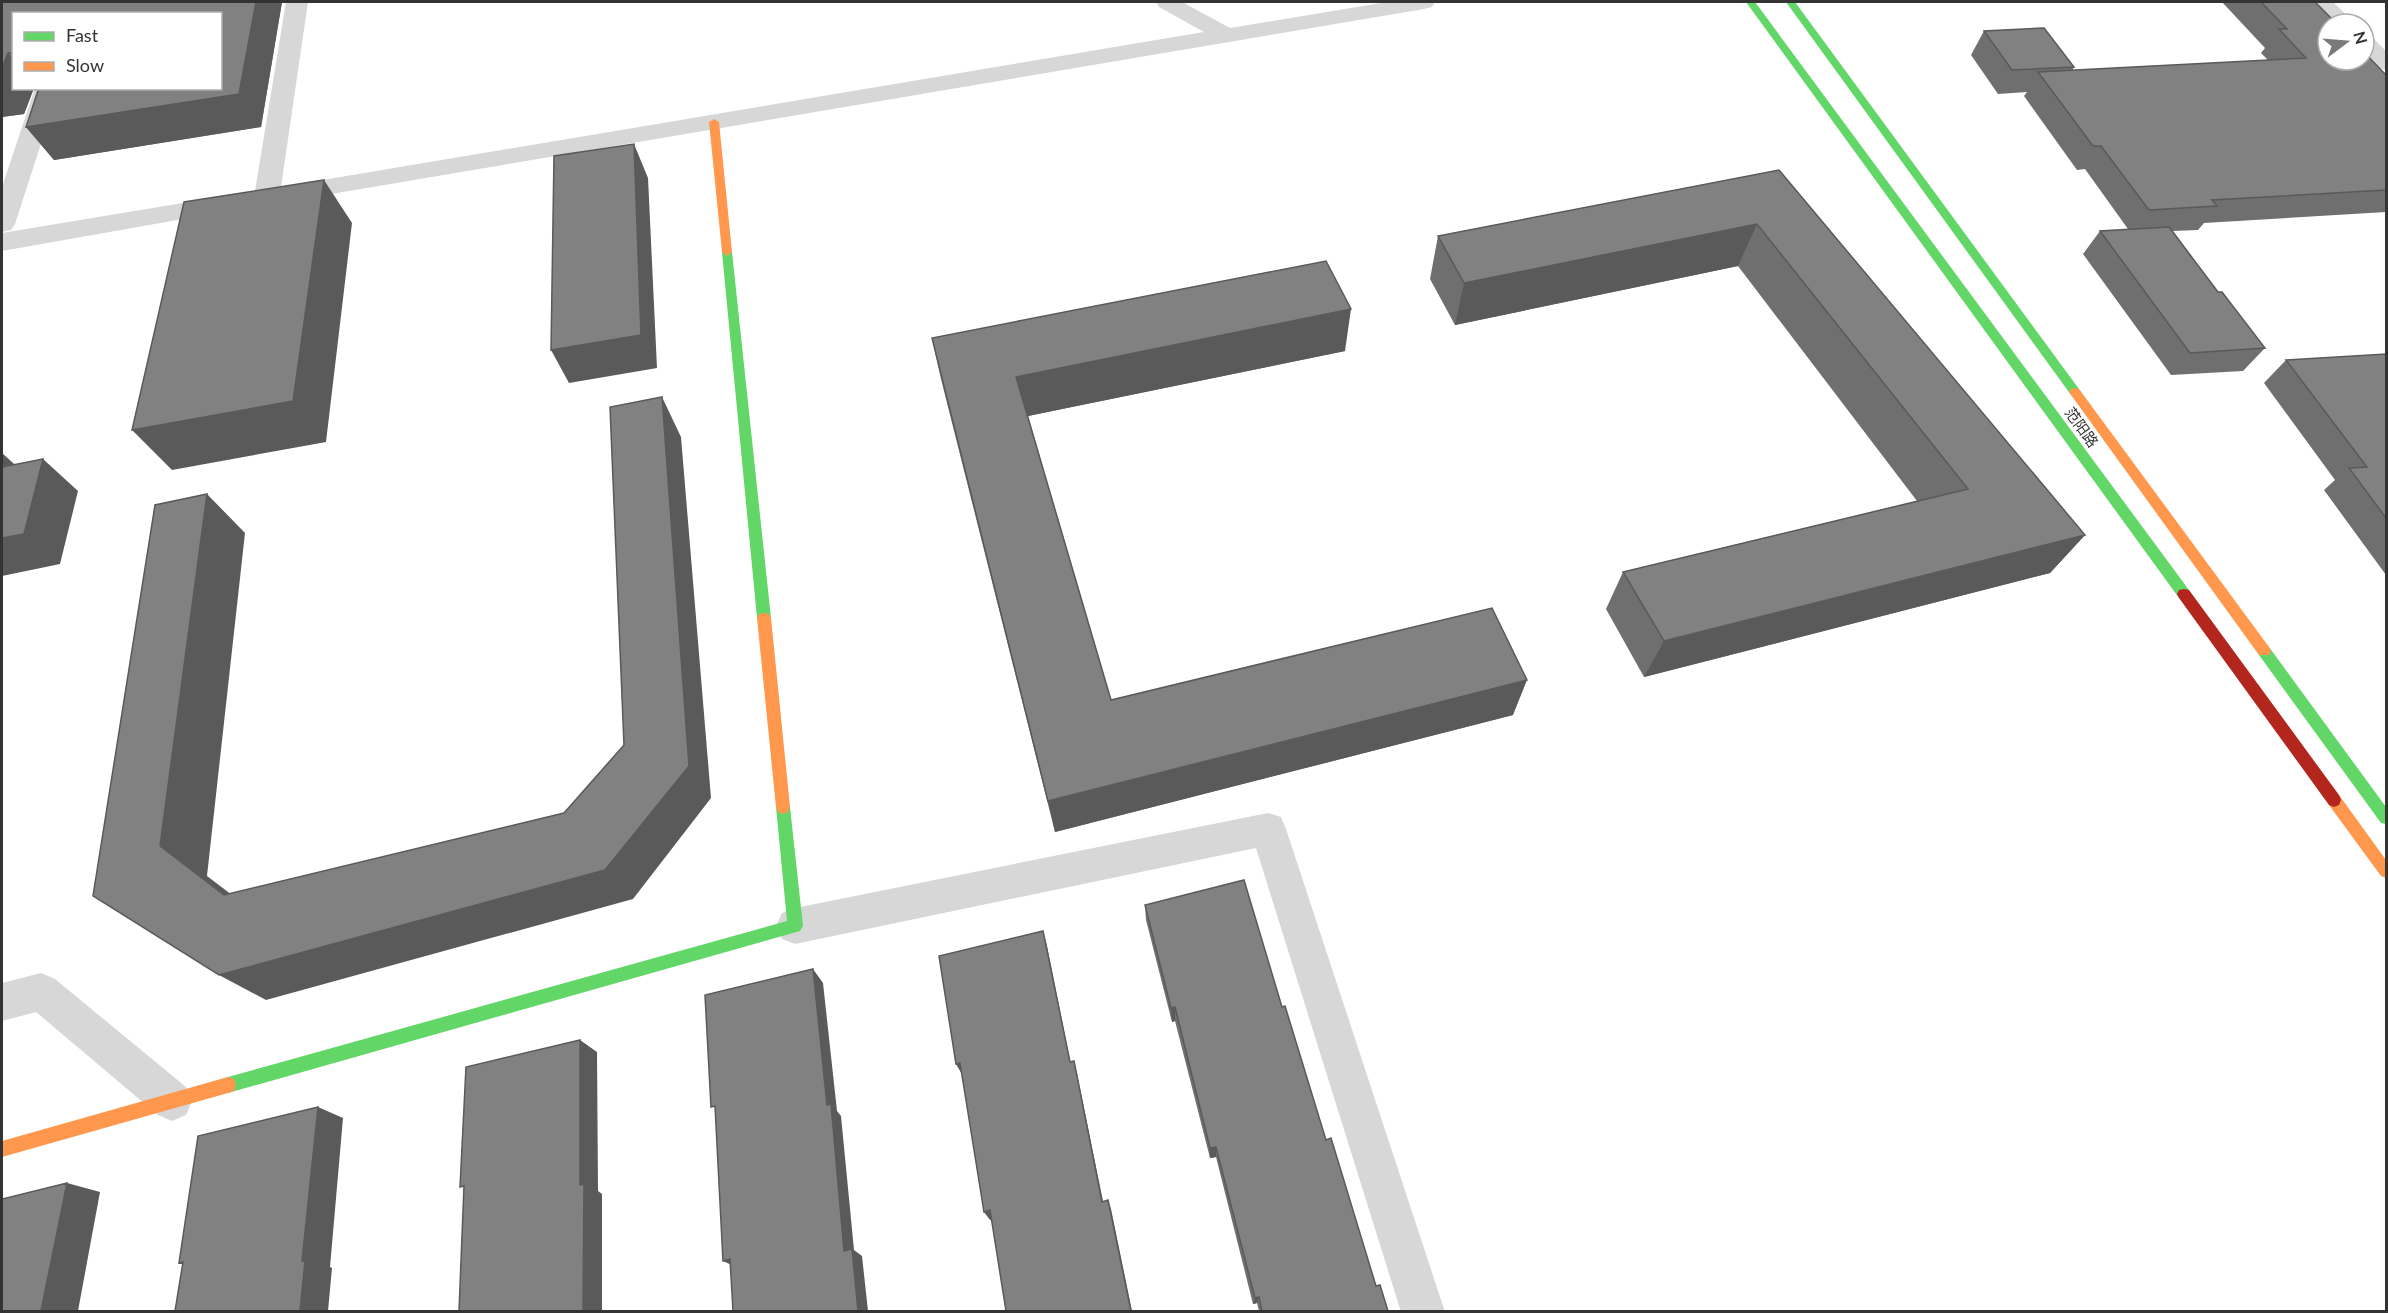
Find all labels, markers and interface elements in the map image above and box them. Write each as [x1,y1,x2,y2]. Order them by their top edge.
legend [12,12,222,90]
north arrow [2316,12,2376,72]
text: Fast [66,24,99,46]
text: N [2350,29,2372,46]
text: Slow [66,54,104,76]
street label: 范阳路 [2061,404,2103,450]

